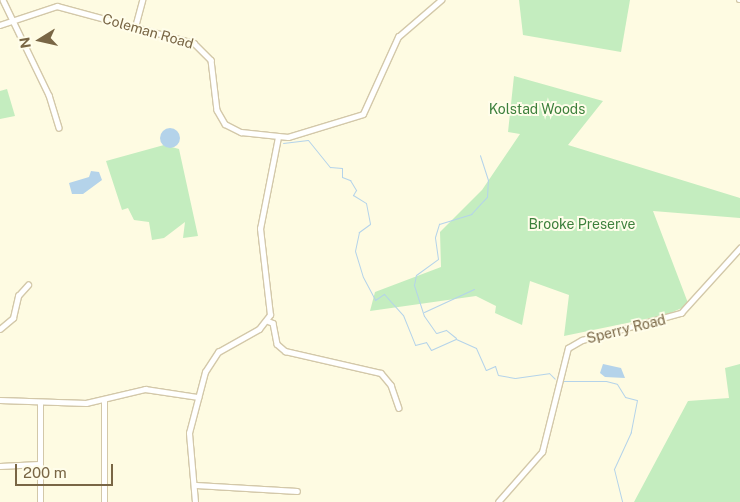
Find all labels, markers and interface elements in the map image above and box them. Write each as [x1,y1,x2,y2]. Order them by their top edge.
street label: Coleman Road [101,10,195,52]
north arrow [15,15,65,65]
text: N [16,36,34,49]
park label: Kolstad Woods [489,101,585,117]
park label: Brooke Preserve [528,216,636,232]
street label: Sperry Road [585,311,667,347]
scale bar [18,454,115,486]
text: 200 m [23,464,67,481]

